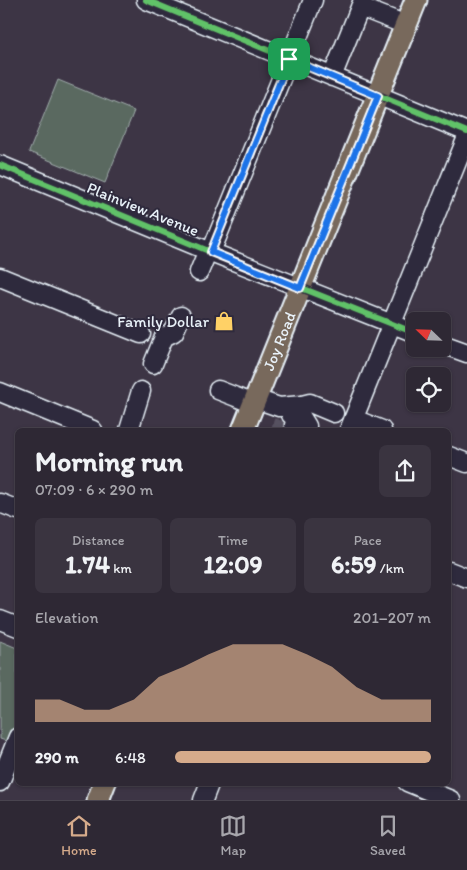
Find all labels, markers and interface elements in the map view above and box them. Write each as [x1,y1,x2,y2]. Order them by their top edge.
pin [268,38,310,80]
icon: arrive [275,45,303,73]
street label: Plainview Avenue [84,178,202,240]
street label: Joy Road [258,308,299,373]
shop icon: Family Dollar [213,310,235,332]
place label: Family Dollar [117,312,210,331]
north arrow [406,312,451,358]
map controls [406,312,451,412]
button: locate [406,367,451,412]
text: Morning run [35,444,183,478]
button: share [379,445,431,497]
text: 07:09 · 6 × 290 m [35,480,153,499]
text: Distance [72,532,125,549]
text: Time [218,532,248,549]
text: Pace [354,532,382,549]
text: 1.74 [65,549,110,579]
text: 12:09 [203,549,263,579]
text: 6:59 [331,549,377,579]
text: km [110,560,132,577]
text: /km [377,560,404,577]
text: Elevation [35,608,99,627]
text: 201–207 m [353,608,431,627]
text: 290 m [35,748,79,767]
text: 6:48 [115,748,146,767]
tab: Home [61,812,97,859]
tab: Map [219,812,247,859]
tab: Saved [370,812,406,859]

